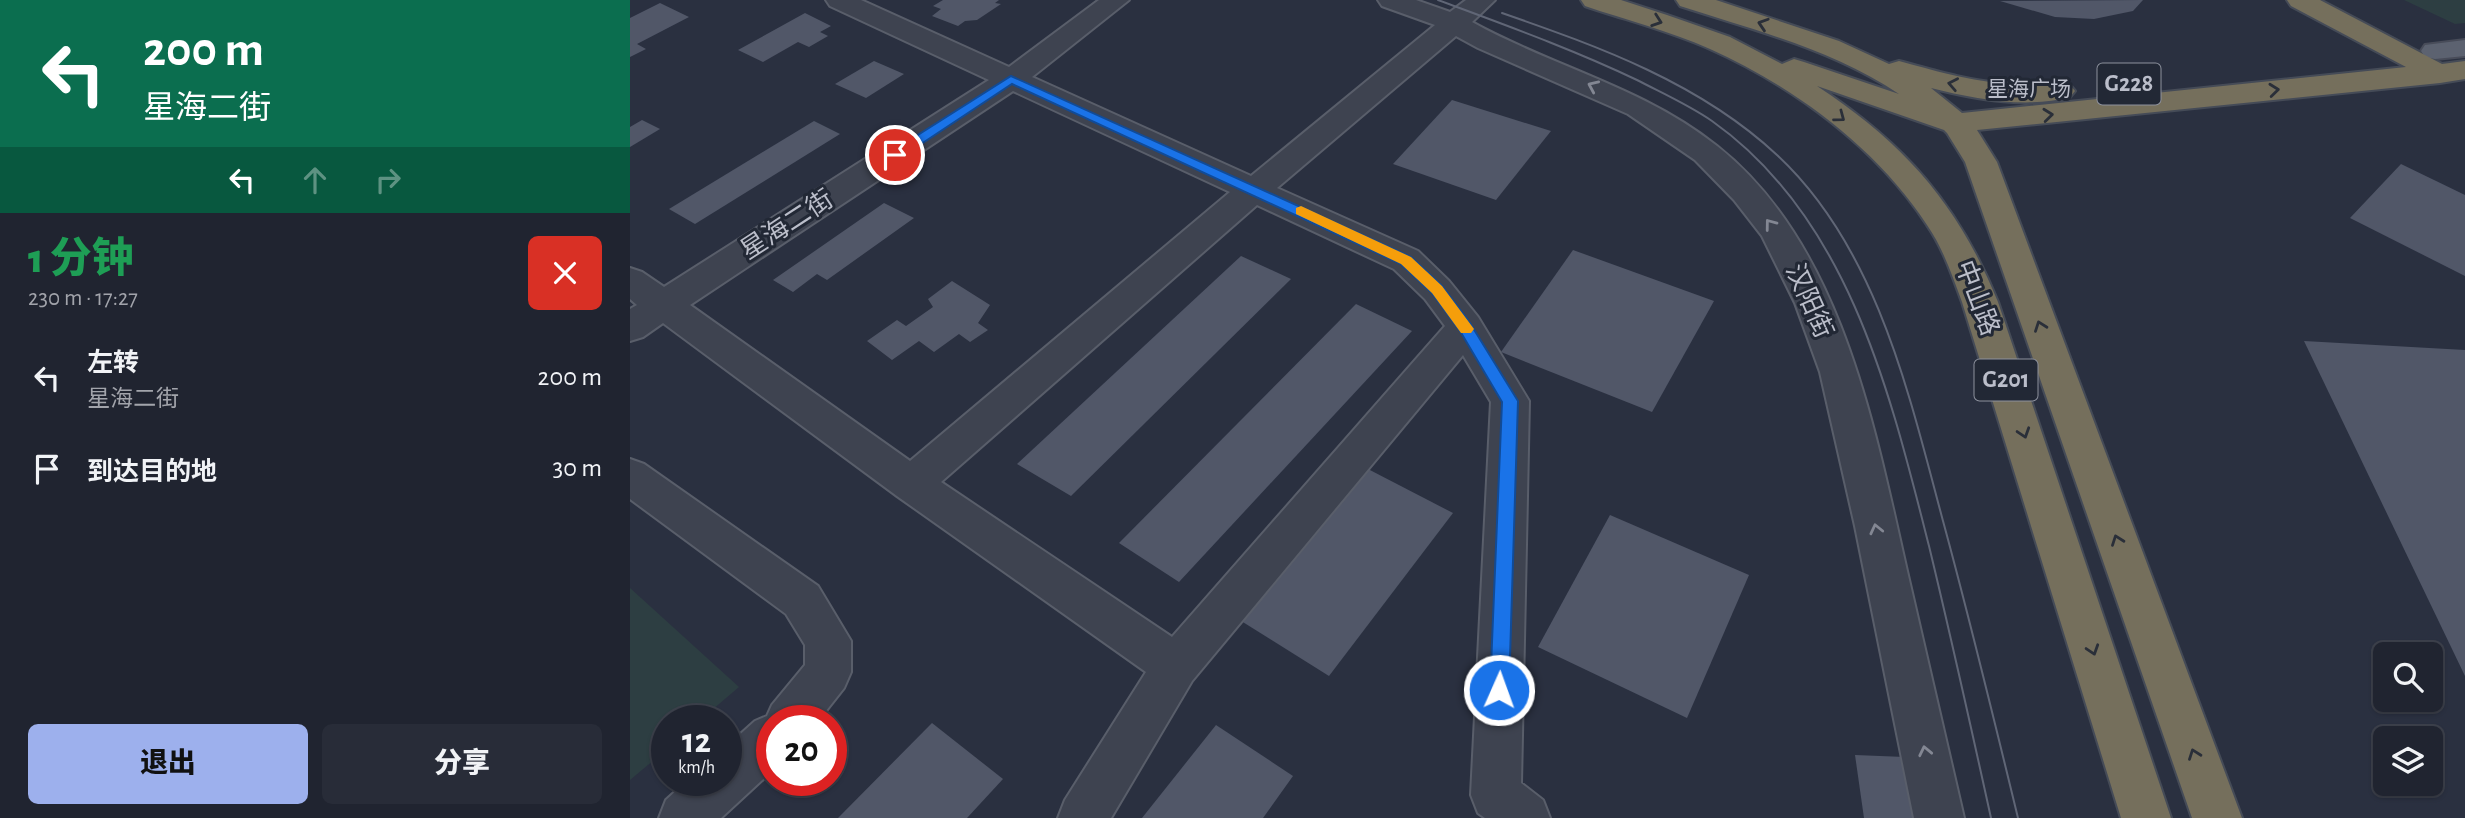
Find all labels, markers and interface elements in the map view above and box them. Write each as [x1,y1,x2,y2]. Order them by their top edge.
one-way arrow [1650,13,1662,27]
one-way arrow [1757,18,1769,33]
text: 200 m [143,26,264,75]
icon: left [28,28,119,119]
road number: G228 [2098,64,2160,104]
one-way arrow [1947,77,1959,92]
street label: 星海广场 [1987,78,2071,100]
one-way arrow [1588,80,1600,94]
one-way arrow [2268,83,2280,98]
text: 星海二街 [143,92,271,124]
one-way arrow [2042,107,2053,122]
one-way arrow [1832,108,1845,121]
pin [865,125,925,185]
icon: arrive [876,136,914,174]
icon: left [223,161,261,199]
icon: ahead [296,161,334,199]
icon: right [369,161,407,199]
street label: 星海二街 [736,185,838,264]
one-way arrow [1765,219,1778,231]
button: close [528,236,602,310]
text: 1 分钟 [28,238,134,280]
street label: 中山路 [1951,257,2004,339]
street label: 汉阳街 [1781,260,1838,342]
text: 230 m · 17:27 [28,287,138,310]
one-way arrow [2034,320,2048,332]
text: 左转 [87,350,139,376]
icon: left [28,359,66,397]
road number: G201 [1974,360,2038,400]
text: 200 m [538,364,602,390]
text: 星海二街 [87,388,179,411]
one-way arrow [2015,427,2030,439]
icon: arrive [28,450,66,488]
text: 30 m [552,455,602,481]
text: 到达目的地 [87,459,217,485]
one-way arrow [1870,523,1885,535]
one-way arrow [2111,534,2125,546]
map controls [2373,642,2443,796]
button: search [2373,642,2443,712]
one-way arrow [2084,644,2099,656]
position arrow [1462,653,1536,727]
speed limit sign: 20 [756,705,847,796]
button: 退出 [28,724,308,804]
button: 分享 [322,724,602,804]
text: 12 [682,724,711,759]
button: layers [2373,726,2443,796]
one-way arrow [1918,745,1933,757]
one-way arrow [2188,748,2202,760]
text: km/h [678,759,715,777]

